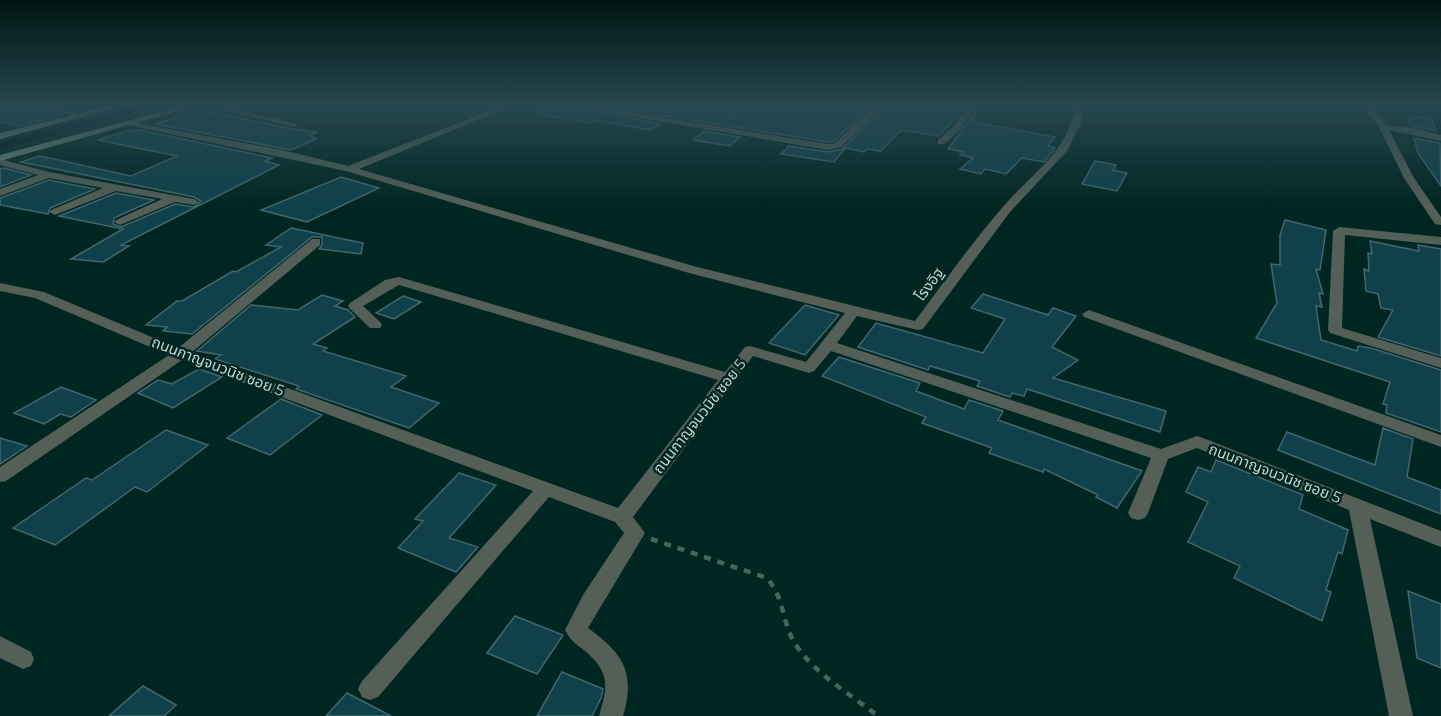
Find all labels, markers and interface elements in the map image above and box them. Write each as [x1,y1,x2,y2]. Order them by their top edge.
street label: โรงอิฐ [910,264,948,304]
street label: ถนนกาญจนวนิช ซอย 5 [149,332,287,400]
street label: ถนนกาญจนวนิช ซอย 5 [648,355,750,477]
street label: ถนนกาญจนวนิช ซอย 5 [1206,439,1344,507]

